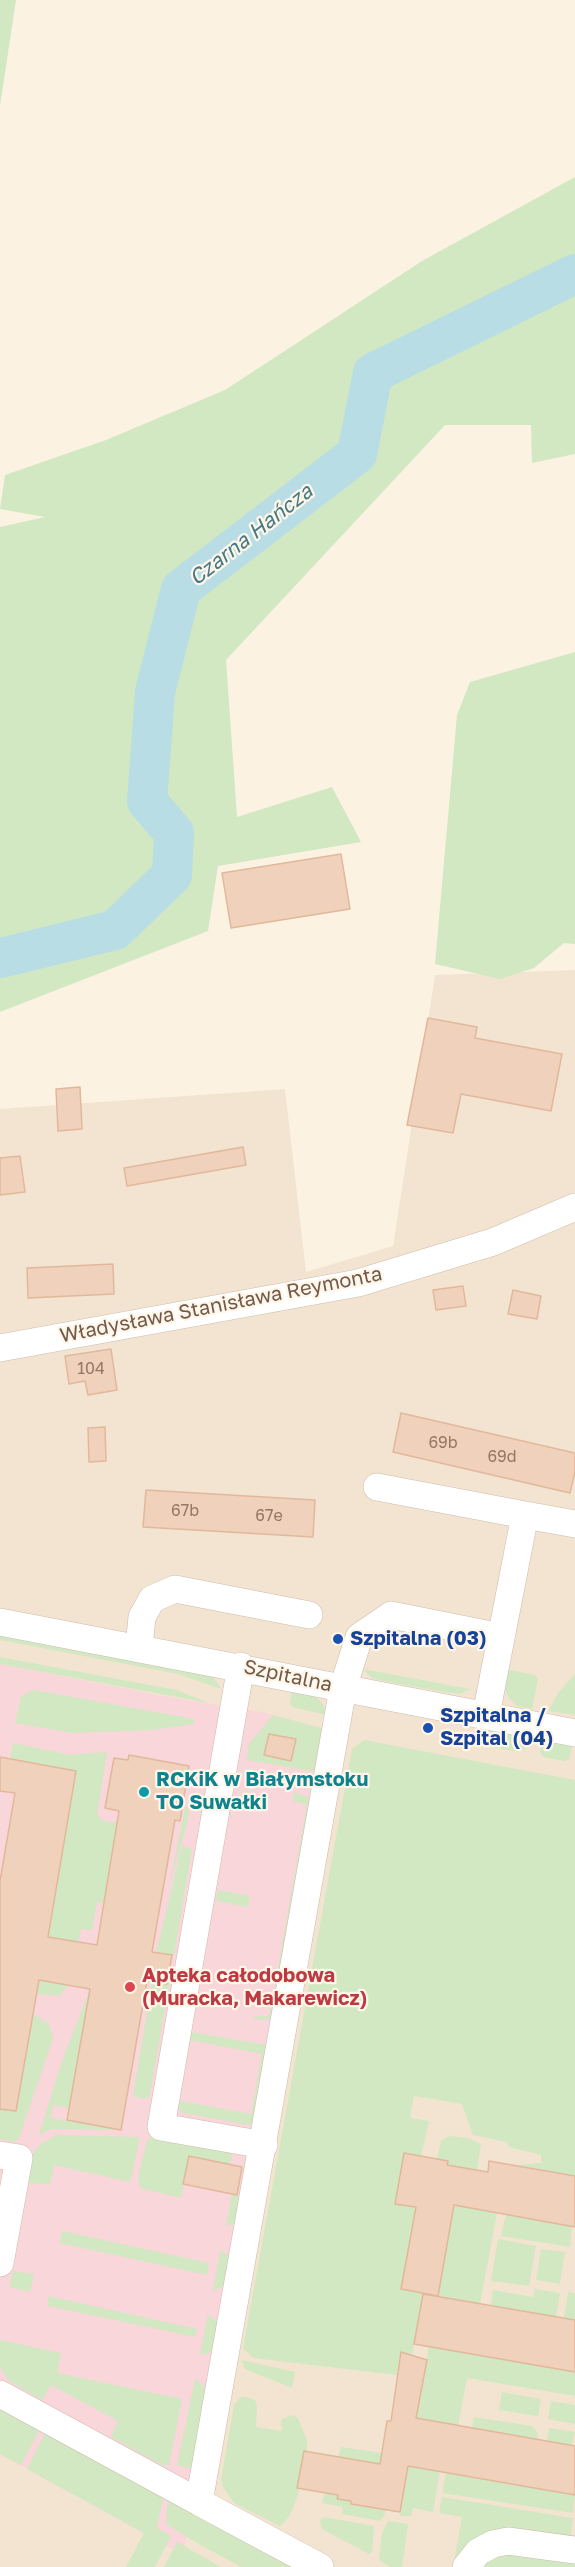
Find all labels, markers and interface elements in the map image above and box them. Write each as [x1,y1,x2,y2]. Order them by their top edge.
water label: Czarna Hańcza [184,479,318,591]
street label: Władysława Stanisława Reymonta [58,1262,384,1348]
house number: 104 [77,1359,105,1379]
house number: 69b [428,1433,458,1453]
house number: 69d [487,1447,517,1467]
house number: 67b [171,1501,199,1521]
house number: 67e [255,1506,283,1526]
place label: Szpitalna (03) [350,1627,487,1651]
marker: Szpitalna (03) [331,1632,345,1646]
street label: Szpitalna [242,1655,334,1697]
place label: Szpitalna / Szpital (04) [440,1704,553,1751]
marker: Szpitalna / Szpital (04) [421,1721,435,1735]
place label: RCKiK w Białymstoku TO Suwałki [156,1768,368,1815]
marker: RCKiK w Białymstoku TO Suwałki [137,1785,151,1799]
place label: Apteka całodobowa (Muracka, Makarewicz) [142,1964,367,2011]
marker: Apteka całodobowa (Muracka, Makarewicz) [123,1980,137,1994]

